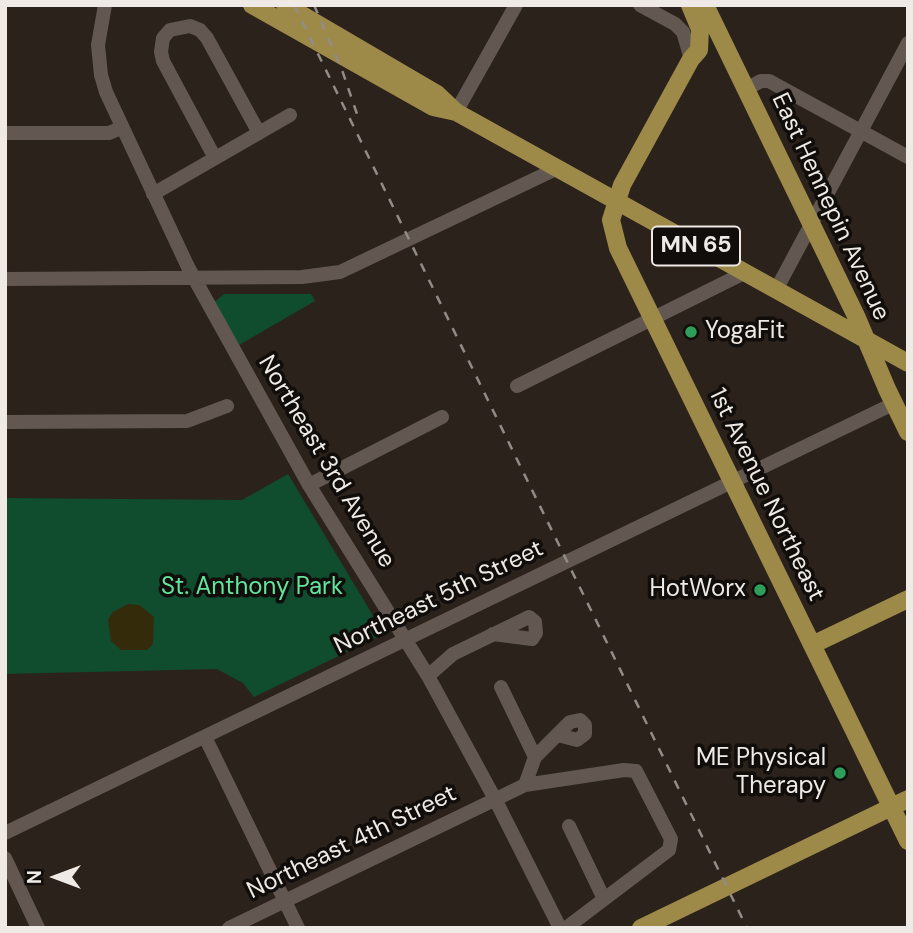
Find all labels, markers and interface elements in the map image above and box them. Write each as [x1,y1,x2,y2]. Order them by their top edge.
street label: East Hennepin Avenue [765,89,895,325]
road number: MN 65 [652,227,740,266]
place label: YogaFit [705,318,785,346]
marker: YogaFit [683,324,699,340]
street label: Northeast 3rd Avenue [251,351,401,573]
street label: 1st Avenue Northeast [702,384,830,606]
street label: Northeast 5th Street [330,535,548,661]
park label: St. Anthony Park [161,574,343,602]
place label: HotWorx [649,576,746,604]
marker: HotWorx [752,582,768,598]
place label: ME Physical Therapy [696,745,826,801]
marker: ME Physical Therapy [832,765,848,781]
street label: Northeast 4th Street [243,780,461,906]
north arrow [21,842,91,912]
text: N [22,870,47,884]

